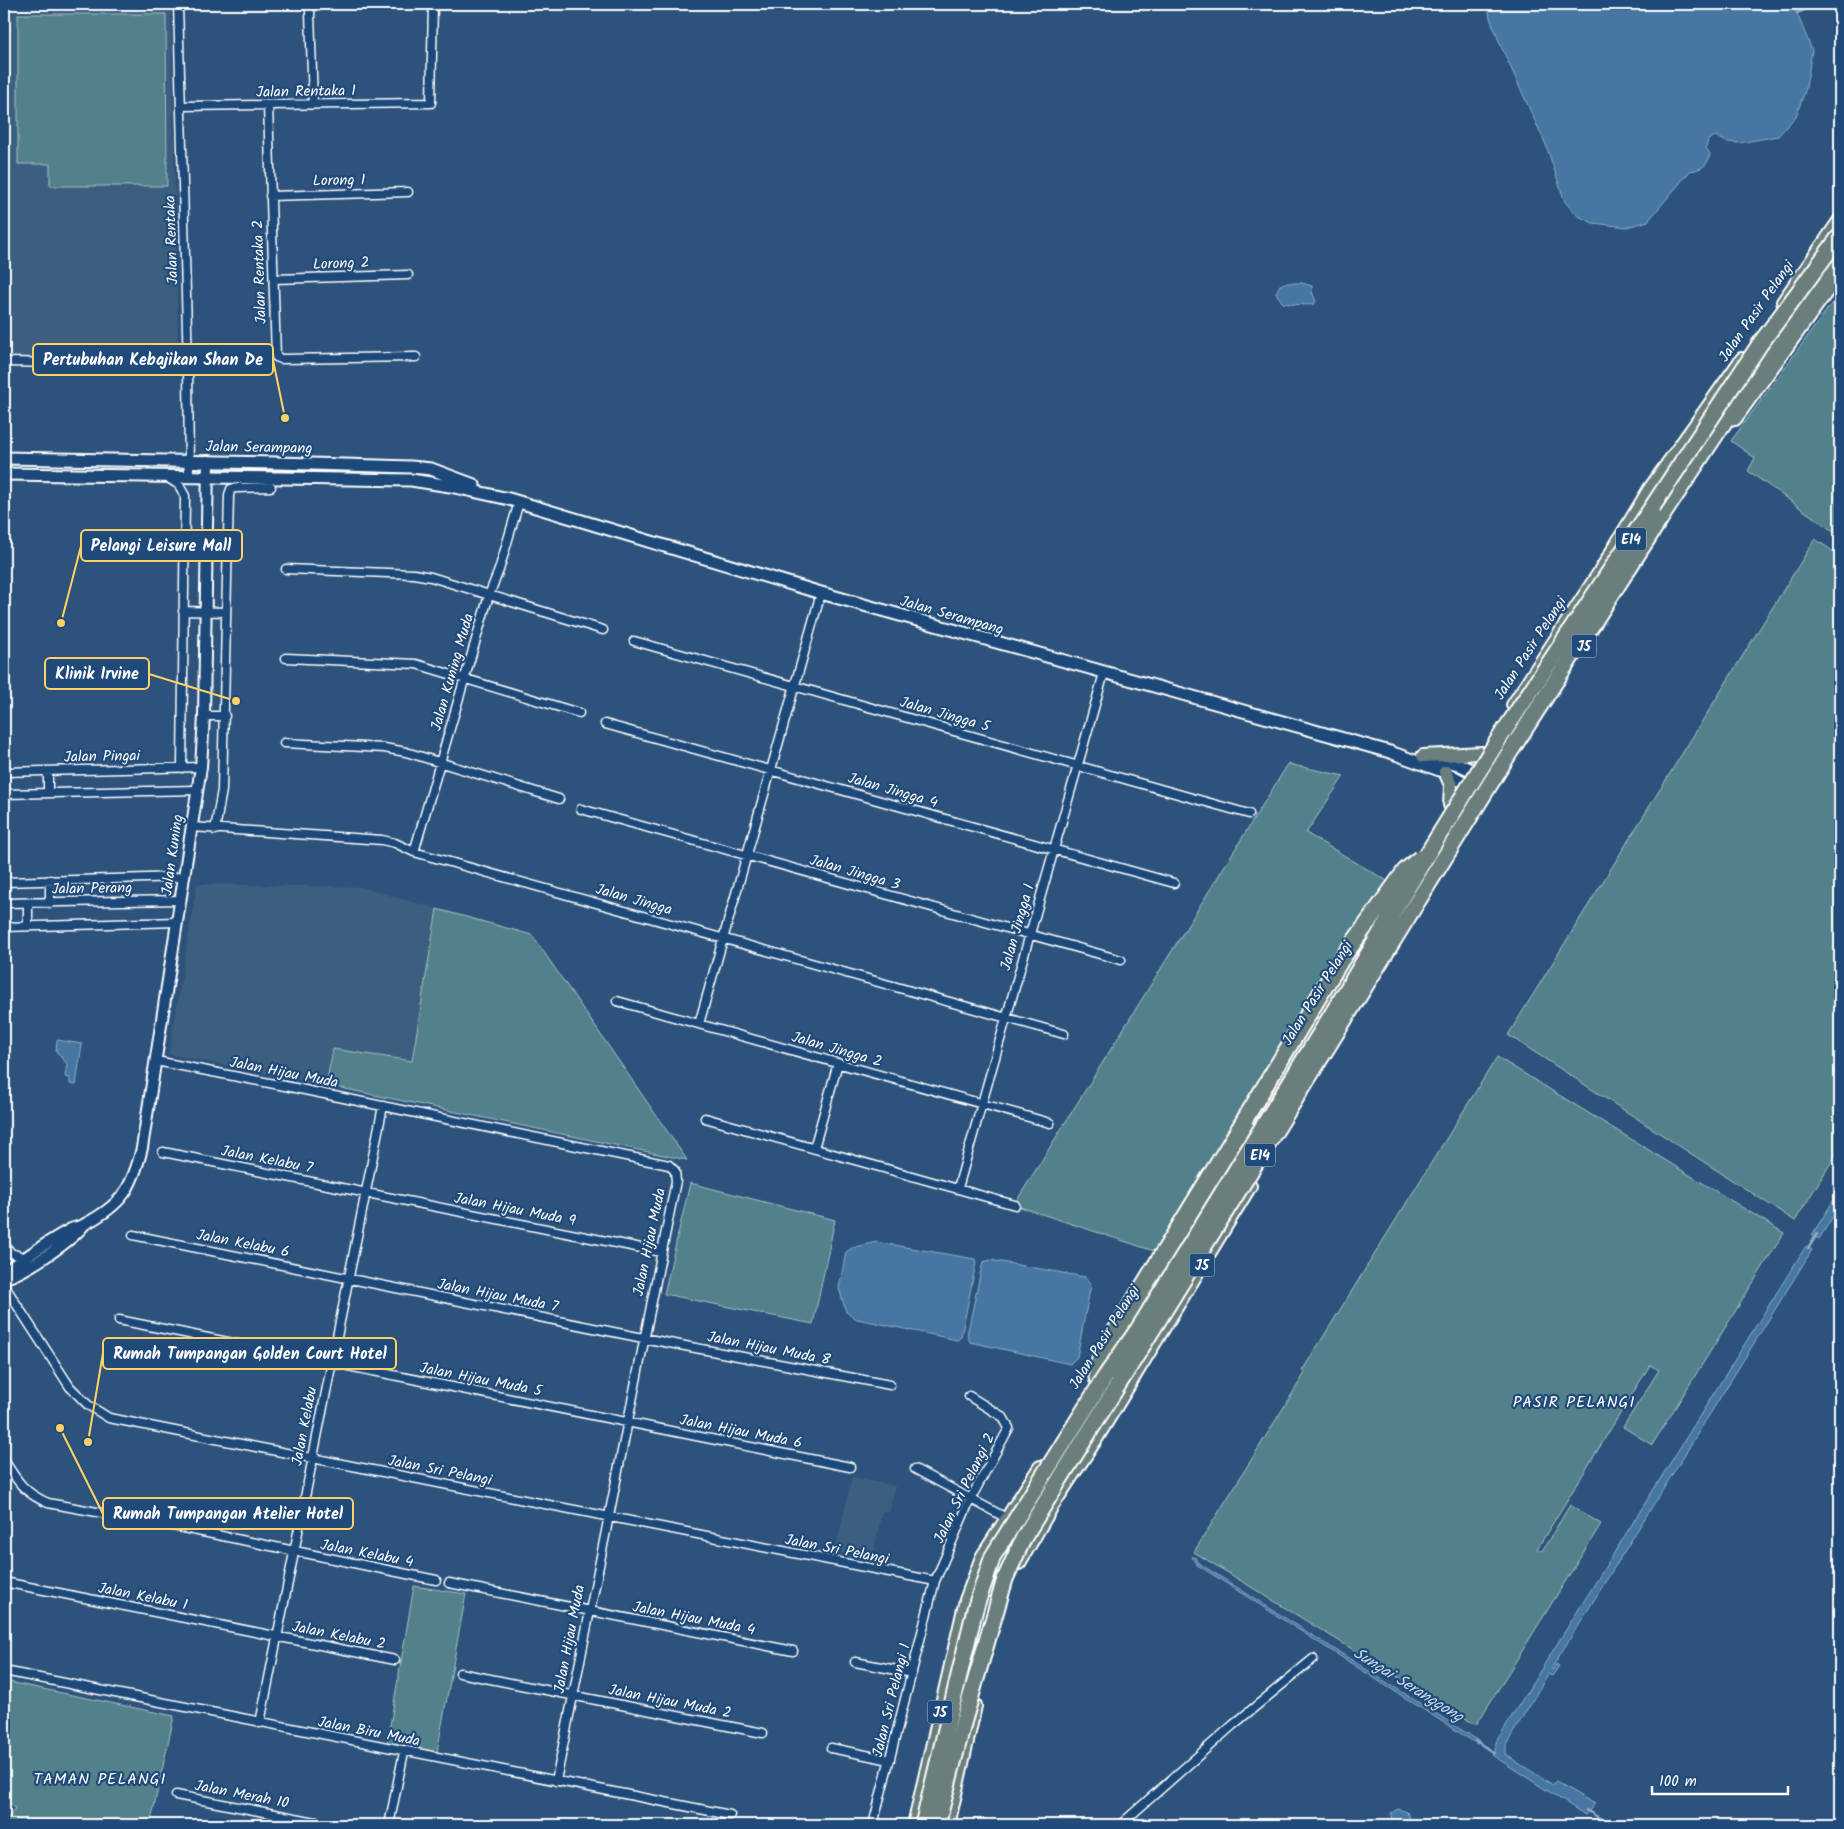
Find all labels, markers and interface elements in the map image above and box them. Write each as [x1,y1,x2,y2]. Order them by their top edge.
street label: Jalan Rentaka 1 [256,79,356,105]
street label: Lorong 1 [313,169,366,193]
street label: Jalan Rentaka [158,195,186,285]
street label: Jalan Rentaka 2 [246,220,274,324]
street label: Lorong 2 [312,251,370,277]
street label: Jalan Pasir Pelangi [1713,255,1802,367]
callout: Pertubuhan Kebajikan Shan De [33,344,273,375]
text: Pertubuhan Kebajikan Shan De [43,348,263,373]
street label: Jalan Serampang [205,435,313,461]
road number: E14 [1616,528,1646,550]
callout: Pelangi Leisure Mall [81,530,242,561]
text: Pelangi Leisure Mall [91,534,232,559]
street label: Jalan Serampang [897,590,1006,642]
street label: Jalan Pasir Pelangi [1488,591,1574,705]
street label: Jalan Kuning Muda [425,611,481,734]
road number: J5 [1572,634,1596,658]
callout: Klinik Irvine [45,658,149,689]
text: Klinik Irvine [55,662,139,687]
street label: Jalan Jingga 5 [897,691,994,740]
street label: Jalan Pingai [64,744,142,770]
street label: Jalan Jingga 4 [845,767,941,815]
street label: Jalan Kuning [155,813,191,897]
street label: Jalan Jingga 3 [807,849,903,897]
street label: Jalan Perang [51,876,133,902]
street label: Jalan Jingga [593,878,675,922]
street label: Jalan Jingga 1 [994,881,1042,974]
street label: Jalan Pasir Pelangi [1276,935,1360,1050]
street label: Jalan Jingga 2 [789,1026,885,1074]
street label: Jalan Hijau Muda [228,1051,340,1095]
street label: Jalan Kelabu 7 [219,1139,316,1181]
road number: E14 [1245,1144,1275,1166]
street label: Jalan Hijau Muda 9 [452,1186,578,1234]
street label: Jalan Hijau Muda [627,1186,673,1299]
street label: Jalan Kelabu 6 [194,1223,292,1265]
road number: J5 [1190,1254,1214,1276]
street label: Jalan Hijau Muda 7 [435,1272,562,1320]
street label: Jalan Pasir Pelangi [1063,1279,1147,1394]
street label: Jalan Hijau Muda 8 [705,1325,833,1373]
callout: Rumah Tumpangan Golden Court Hotel [103,1338,396,1369]
text: Rumah Tumpangan Golden Court Hotel [113,1342,388,1367]
street label: Jalan Hijau Muda 5 [418,1356,545,1404]
street label: Jalan Kelabu [286,1385,324,1468]
district label: PASIR PELANGI [1513,1390,1635,1415]
street label: Jalan Hijau Muda 6 [677,1408,804,1456]
street label: Jalan Sri Pelangi 2 [928,1429,1002,1548]
street label: Jalan Sri Pelangi [386,1449,495,1493]
callout: Rumah Tumpangan Atelier Hotel [103,1498,353,1529]
text: Rumah Tumpangan Atelier Hotel [113,1502,344,1527]
street label: Jalan Sri Pelangi [783,1528,892,1572]
street label: Jalan Kelabu 4 [318,1533,415,1575]
street label: Jalan Kelabu 1 [96,1577,190,1617]
street label: Jalan Hijau Muda [548,1583,592,1695]
street label: Jalan Hijau Muda 4 [630,1595,757,1643]
street label: Jalan Kelabu 2 [290,1615,388,1657]
street label: Jalan Sri Pelangi 1 [866,1641,918,1760]
water label: Sungai Seranggong [1348,1641,1469,1730]
street label: Jalan Hijau Muda 2 [606,1678,733,1726]
road number: J5 [928,1700,952,1724]
street label: Jalan Biru Muda [316,1710,422,1754]
scale bar [1652,1764,1788,1796]
district label: TAMAN PELANGI [34,1767,166,1792]
text: 100 m [1659,1770,1697,1794]
street label: Jalan Merah 10 [193,1774,292,1816]

